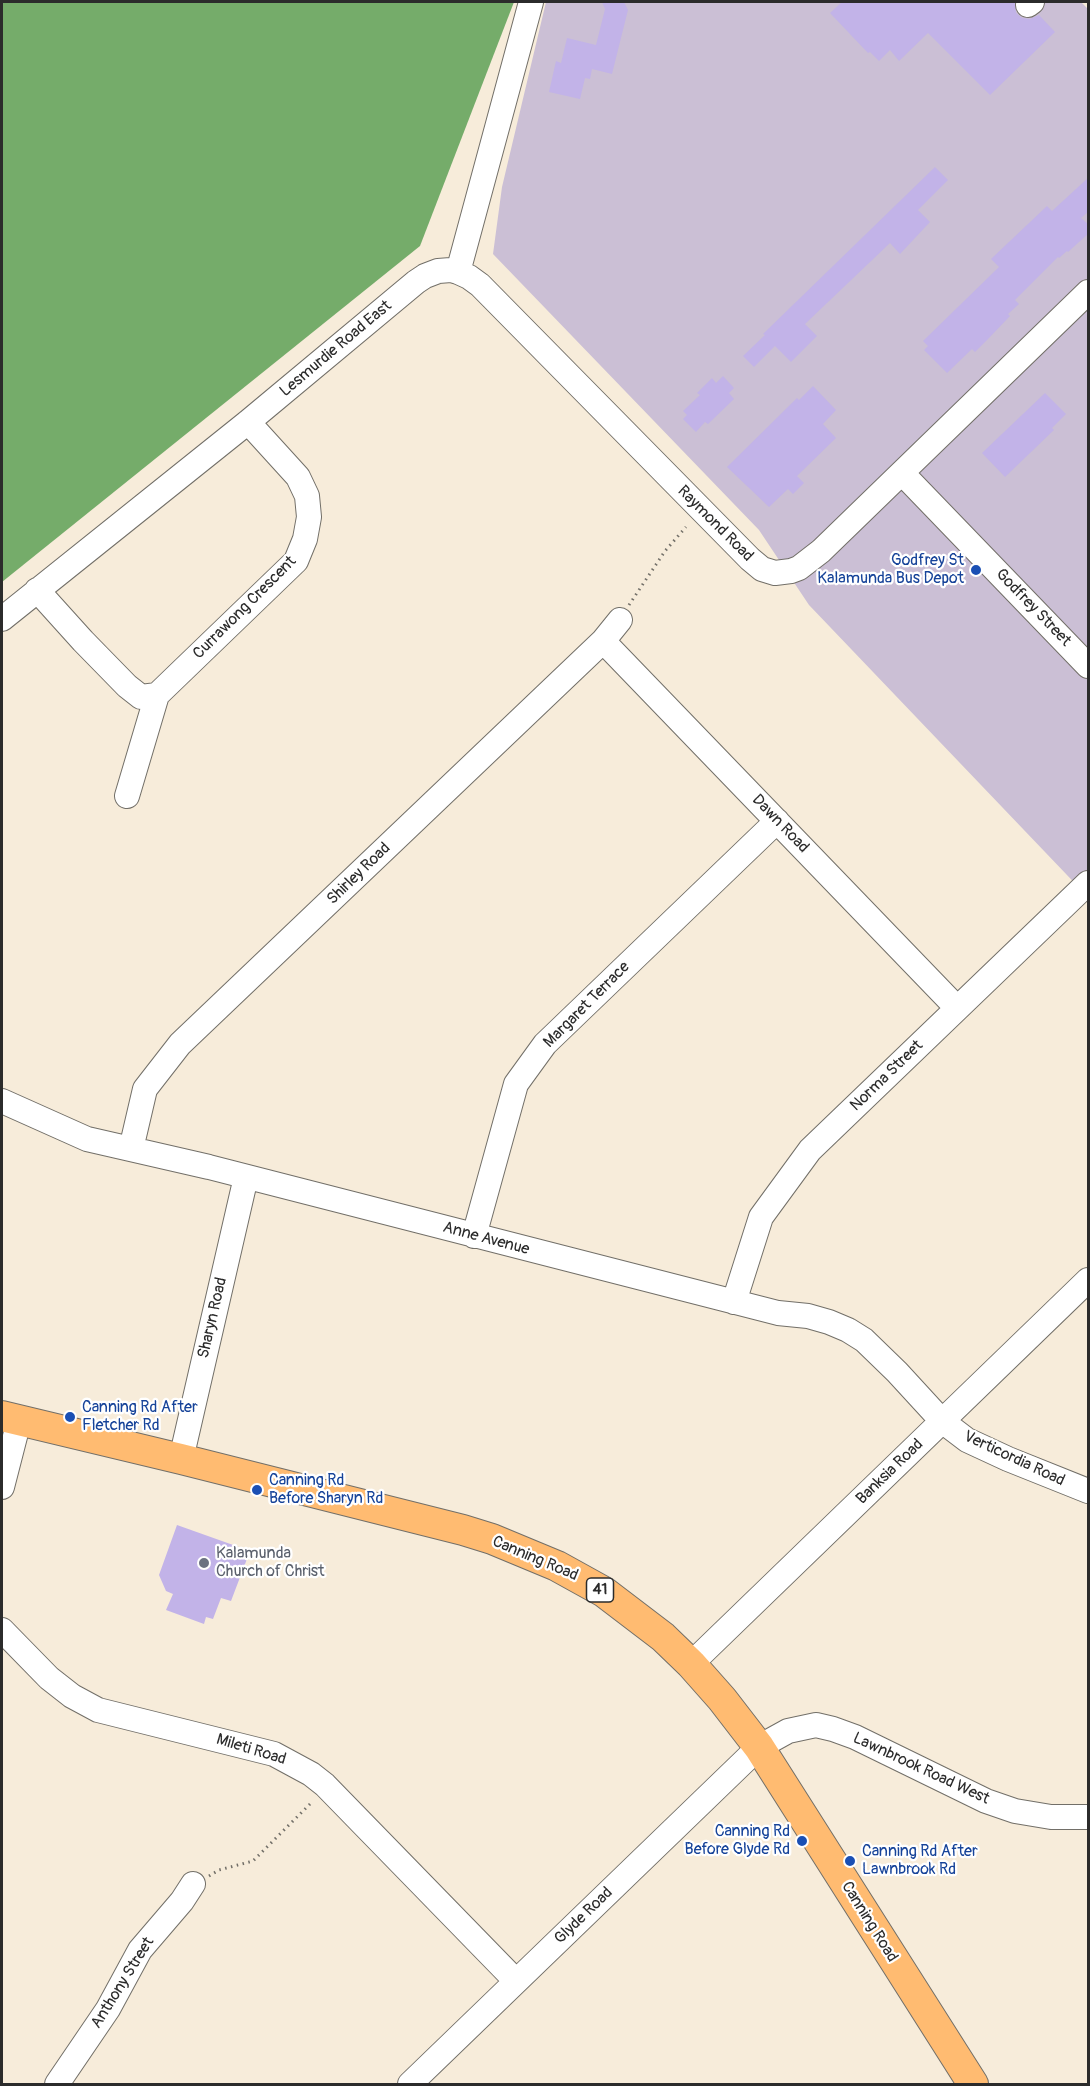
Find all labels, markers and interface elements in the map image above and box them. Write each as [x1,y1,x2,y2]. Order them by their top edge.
street label: Lesmurdie Road East [276,297,396,401]
street label: Raymond Road [673,482,757,566]
place label: Godfrey St Kalamunda Bus Depot [817,551,964,589]
street label: Currawong Crescent [189,552,301,664]
marker: Godfrey St Kalamunda Bus Depot [969,563,983,577]
street label: Godfrey Street [991,565,1075,651]
street label: Dawn Road [747,791,813,857]
street label: Shirley Road [323,839,395,909]
street label: Margaret Terrace [540,958,634,1052]
street label: Norma Street [847,1037,927,1115]
street label: Anne Avenue [441,1218,531,1260]
street label: Sharyn Road [194,1276,232,1360]
place label: Canning Rd After Fletcher Rd [82,1398,198,1436]
marker: Canning Rd After Fletcher Rd [63,1410,77,1424]
street label: Verticordia Road [960,1427,1068,1491]
street label: Banksia Road [852,1435,928,1509]
place label: Canning Rd Before Sharyn Rd [269,1471,383,1509]
marker: Canning Rd Before Sharyn Rd [250,1483,264,1497]
street label: Canning Road [489,1532,581,1586]
place label: Kalamunda Church of Christ [216,1544,324,1582]
marker: Kalamunda Church of Christ [197,1556,211,1570]
road number: 41 [586,1578,614,1602]
street label: Lawnbrook Road West [850,1729,992,1809]
street label: Mileti Road [214,1730,288,1770]
place label: Canning Rd Before Glyde Rd [685,1822,790,1860]
marker: Canning Rd Before Glyde Rd [795,1834,809,1848]
place label: Canning Rd After Lawnbrook Rd [862,1842,978,1880]
marker: Canning Rd After Lawnbrook Rd [843,1854,857,1868]
street label: Canning Road [837,1878,901,1966]
street label: Glyde Road [551,1884,617,1948]
street label: Anthony Street [87,1934,159,2032]

